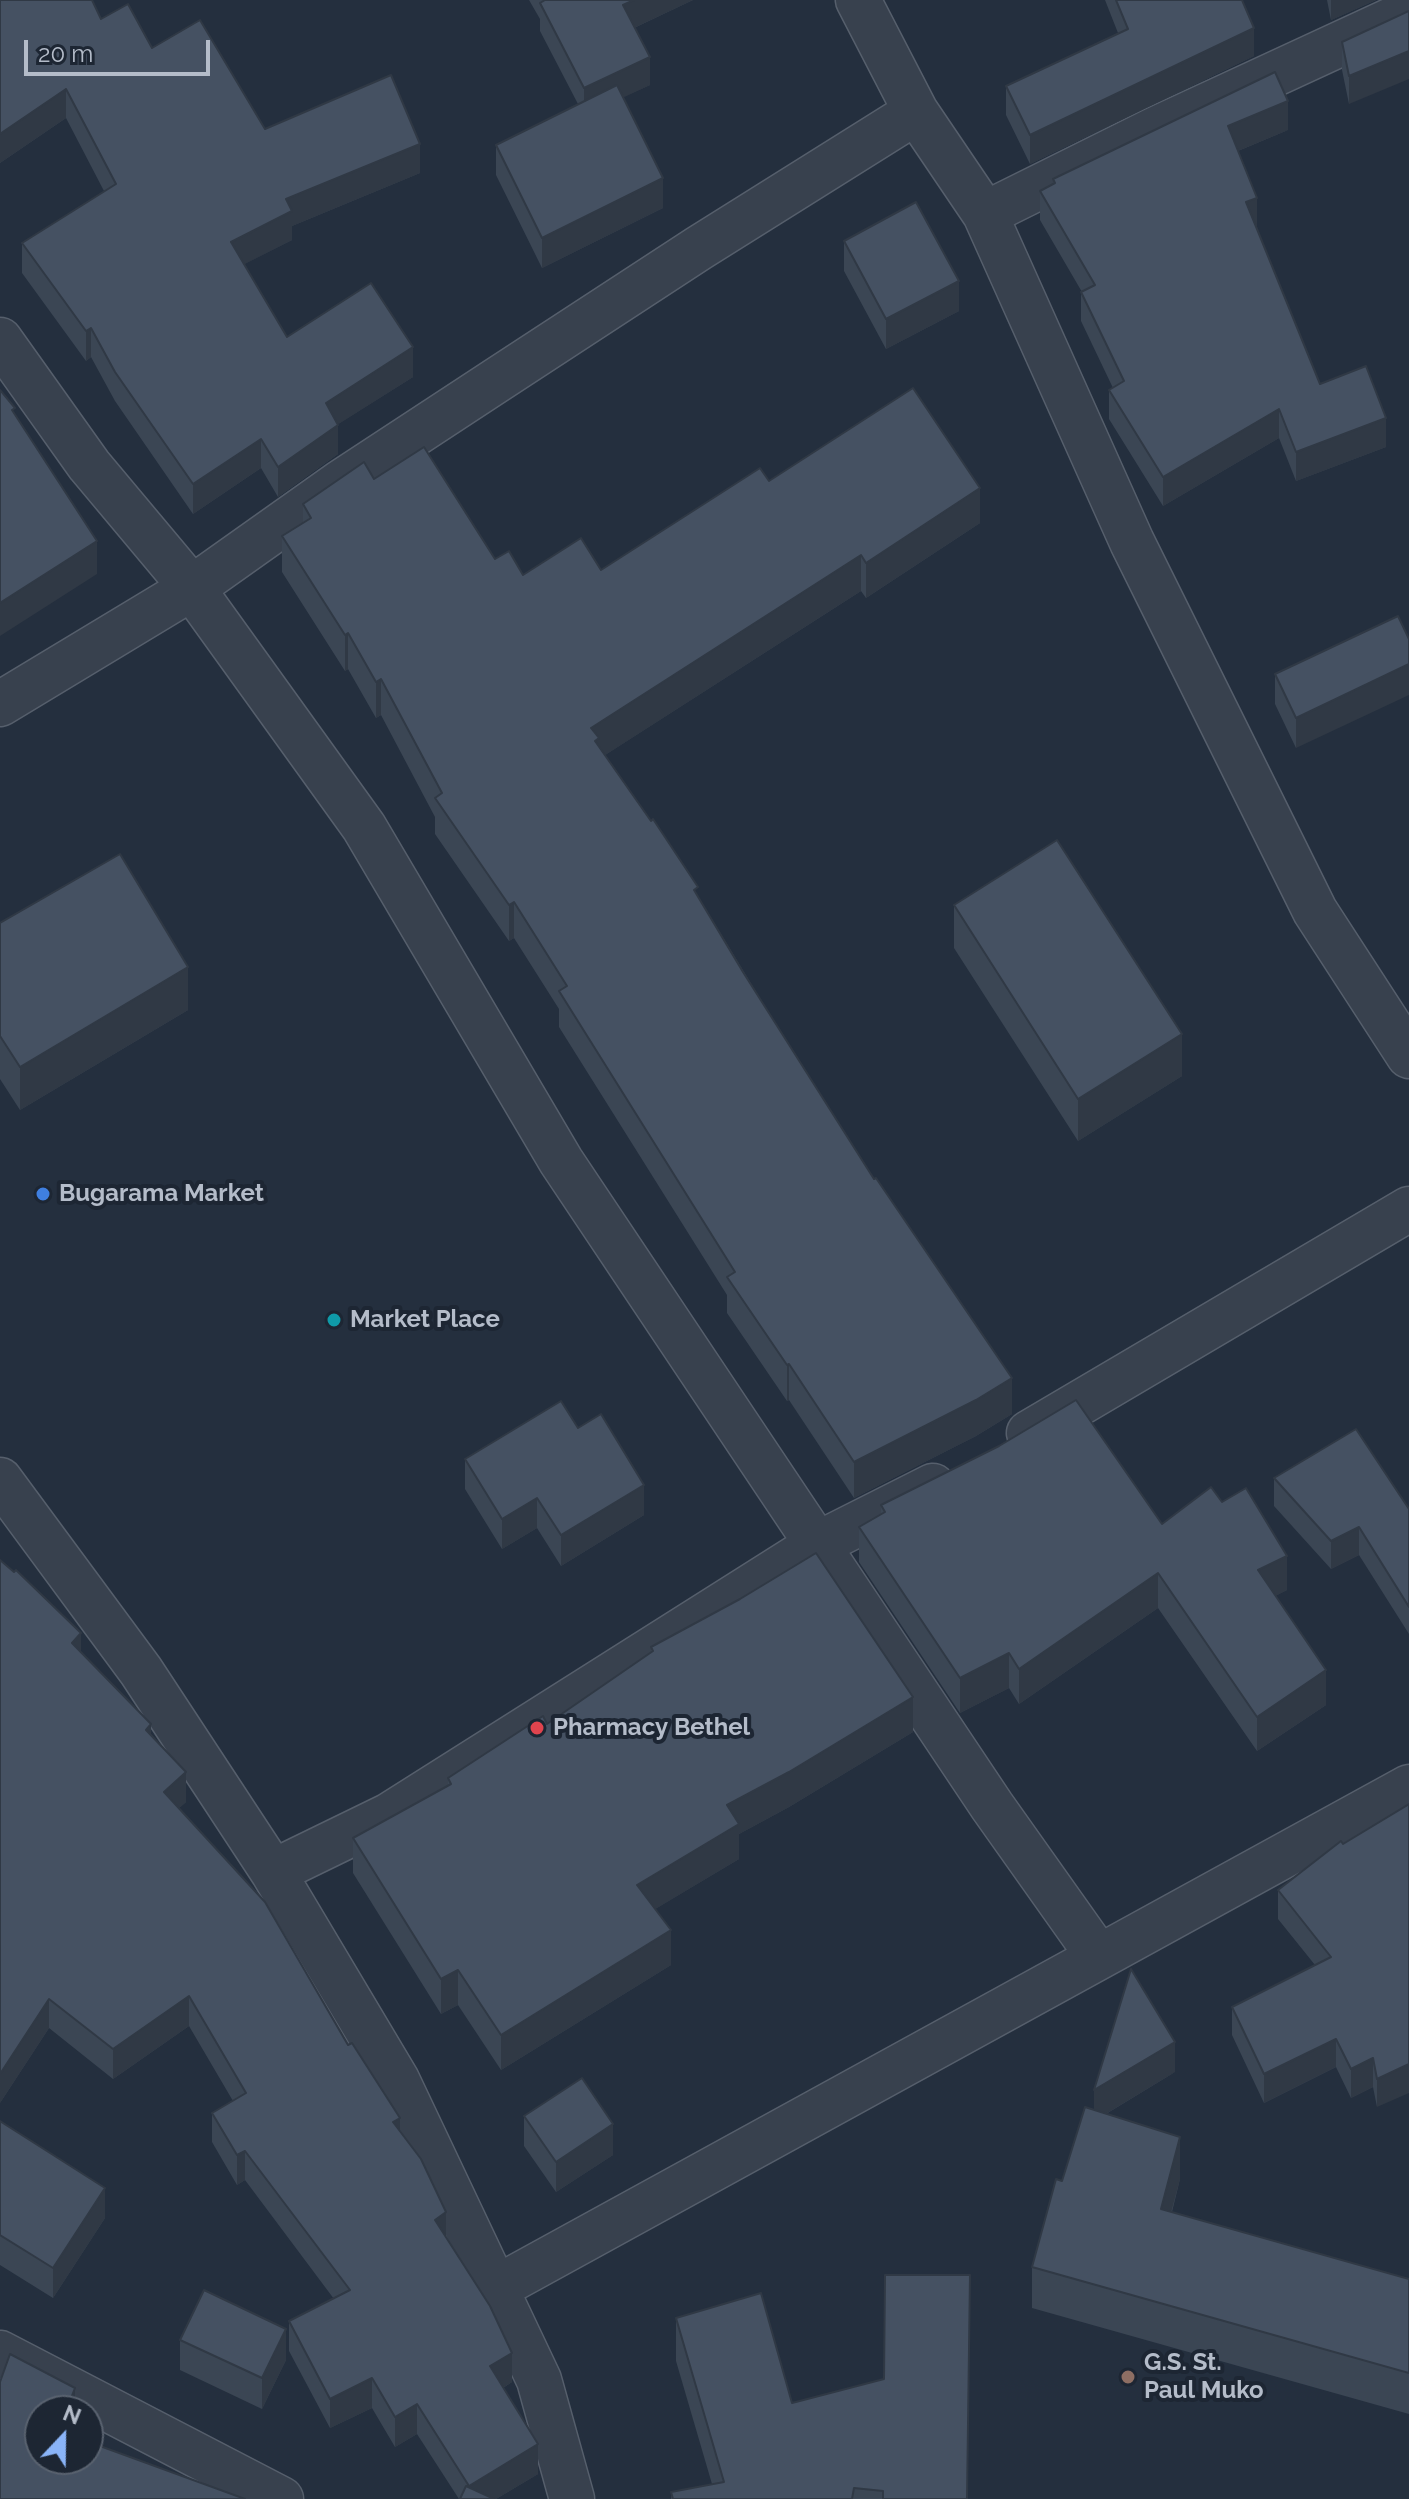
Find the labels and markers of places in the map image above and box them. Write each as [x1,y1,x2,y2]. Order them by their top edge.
place label: Bugarama Market [59,1180,264,1208]
marker: Bugarama Market [34,1185,52,1203]
place label: Market Place [350,1306,500,1334]
marker: Market Place [325,1311,343,1329]
place label: Pharmacy Bethel [553,1714,750,1742]
marker: Pharmacy Bethel [528,1719,546,1737]
place label: G.S. St. Paul Muko [1144,2349,1264,2405]
marker: G.S. St. Paul Muko [1119,2368,1137,2386]

